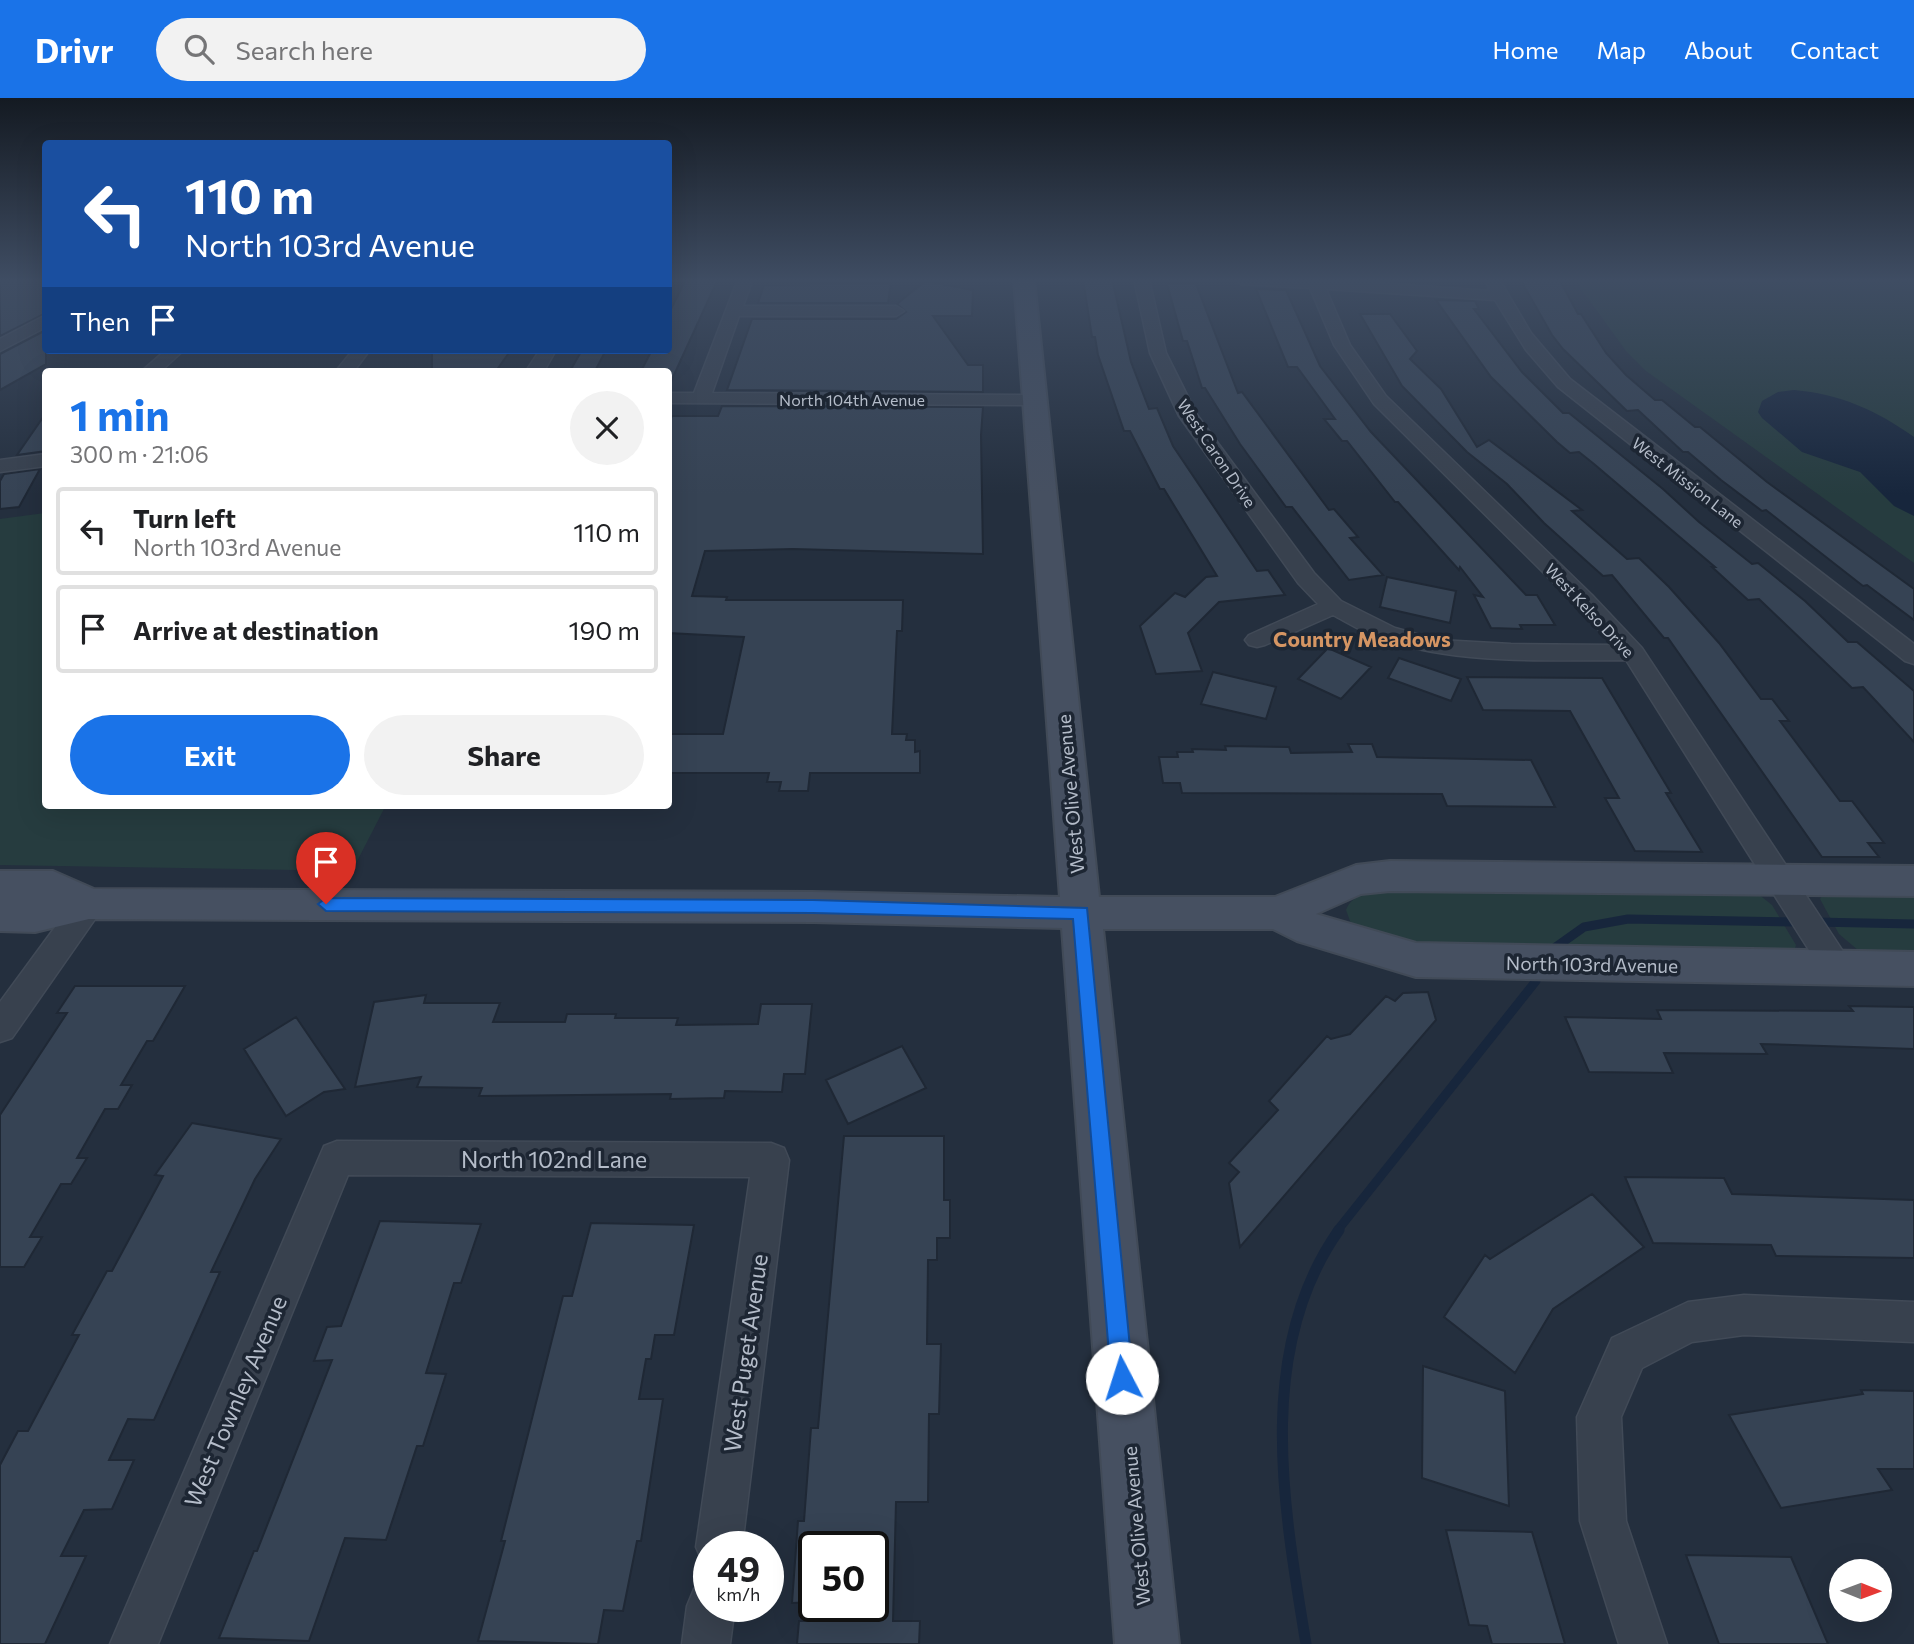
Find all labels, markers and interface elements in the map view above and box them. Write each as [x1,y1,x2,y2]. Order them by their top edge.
search box [156,18,646,81]
text: Drivr [35,29,114,70]
icon: search [180,30,218,68]
text: Search here [236,34,373,65]
text: Home [1493,35,1559,64]
text: Map [1597,35,1646,64]
text: About [1684,35,1752,64]
text: Contact [1790,35,1879,64]
text: 110 m [185,164,314,224]
icon: left [70,168,161,259]
text: North 103rd Avenue [185,224,475,264]
icon: arrive [144,301,182,339]
text: Then [70,305,130,336]
text: 1 min [70,388,170,440]
street label: North 104th Avenue [779,390,925,409]
button: close [570,391,644,465]
street label: West Caron Drive [1174,395,1260,511]
street label: West Mission Lane [1629,433,1747,531]
text: 300 m · 21:06 [70,440,209,468]
text: Turn left [133,502,236,533]
icon: left [74,512,112,550]
text: 110 m [573,516,640,547]
text: North 103rd Avenue [133,533,341,561]
street label: West Kelso Drive [1542,559,1638,661]
icon: arrive [74,610,112,648]
text: Arrive at destination [133,614,379,645]
text: 190 m [568,614,640,645]
district label: Country Meadows [1273,626,1451,651]
street label: West Olive Avenue [1052,713,1088,875]
button: Exit [70,715,350,795]
button: Share [364,715,644,795]
pin [296,832,356,904]
icon: arrive [307,843,345,881]
street label: North 103rd Avenue [1506,951,1678,977]
street label: North 102nd Lane [461,1145,647,1173]
street label: West Puget Avenue [717,1252,773,1454]
street label: West Townley Avenue [178,1291,292,1511]
position arrow [1085,1341,1159,1415]
street label: West Olive Avenue [1118,1445,1154,1607]
speed limit sign: 50 [798,1531,889,1622]
text: 49 [717,1546,760,1589]
north arrow [1829,1559,1892,1622]
map controls [1829,1559,1892,1622]
text: km/h [717,1583,760,1605]

